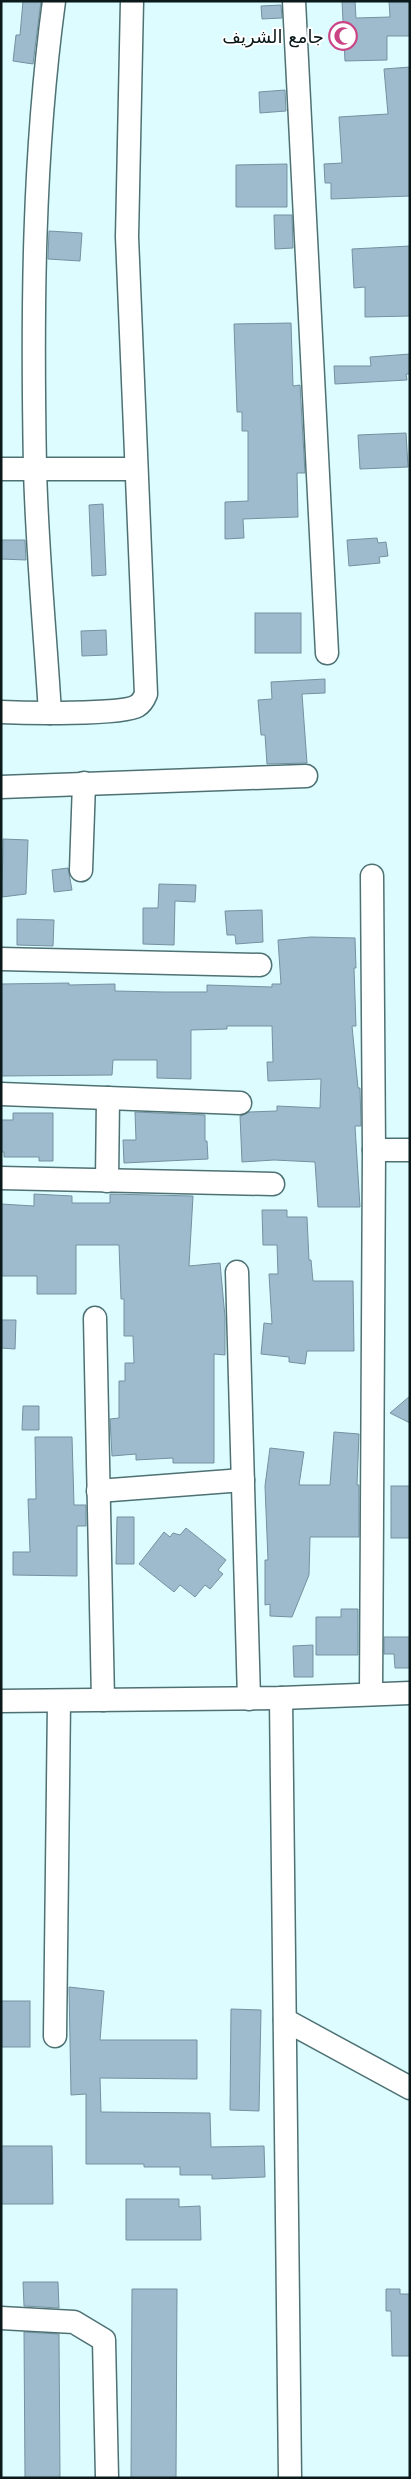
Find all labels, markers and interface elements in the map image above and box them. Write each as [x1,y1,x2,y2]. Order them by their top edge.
mosque icon: جامع الشريف [328,21,358,51]
place label: جامع الشريف [222,26,324,48]

